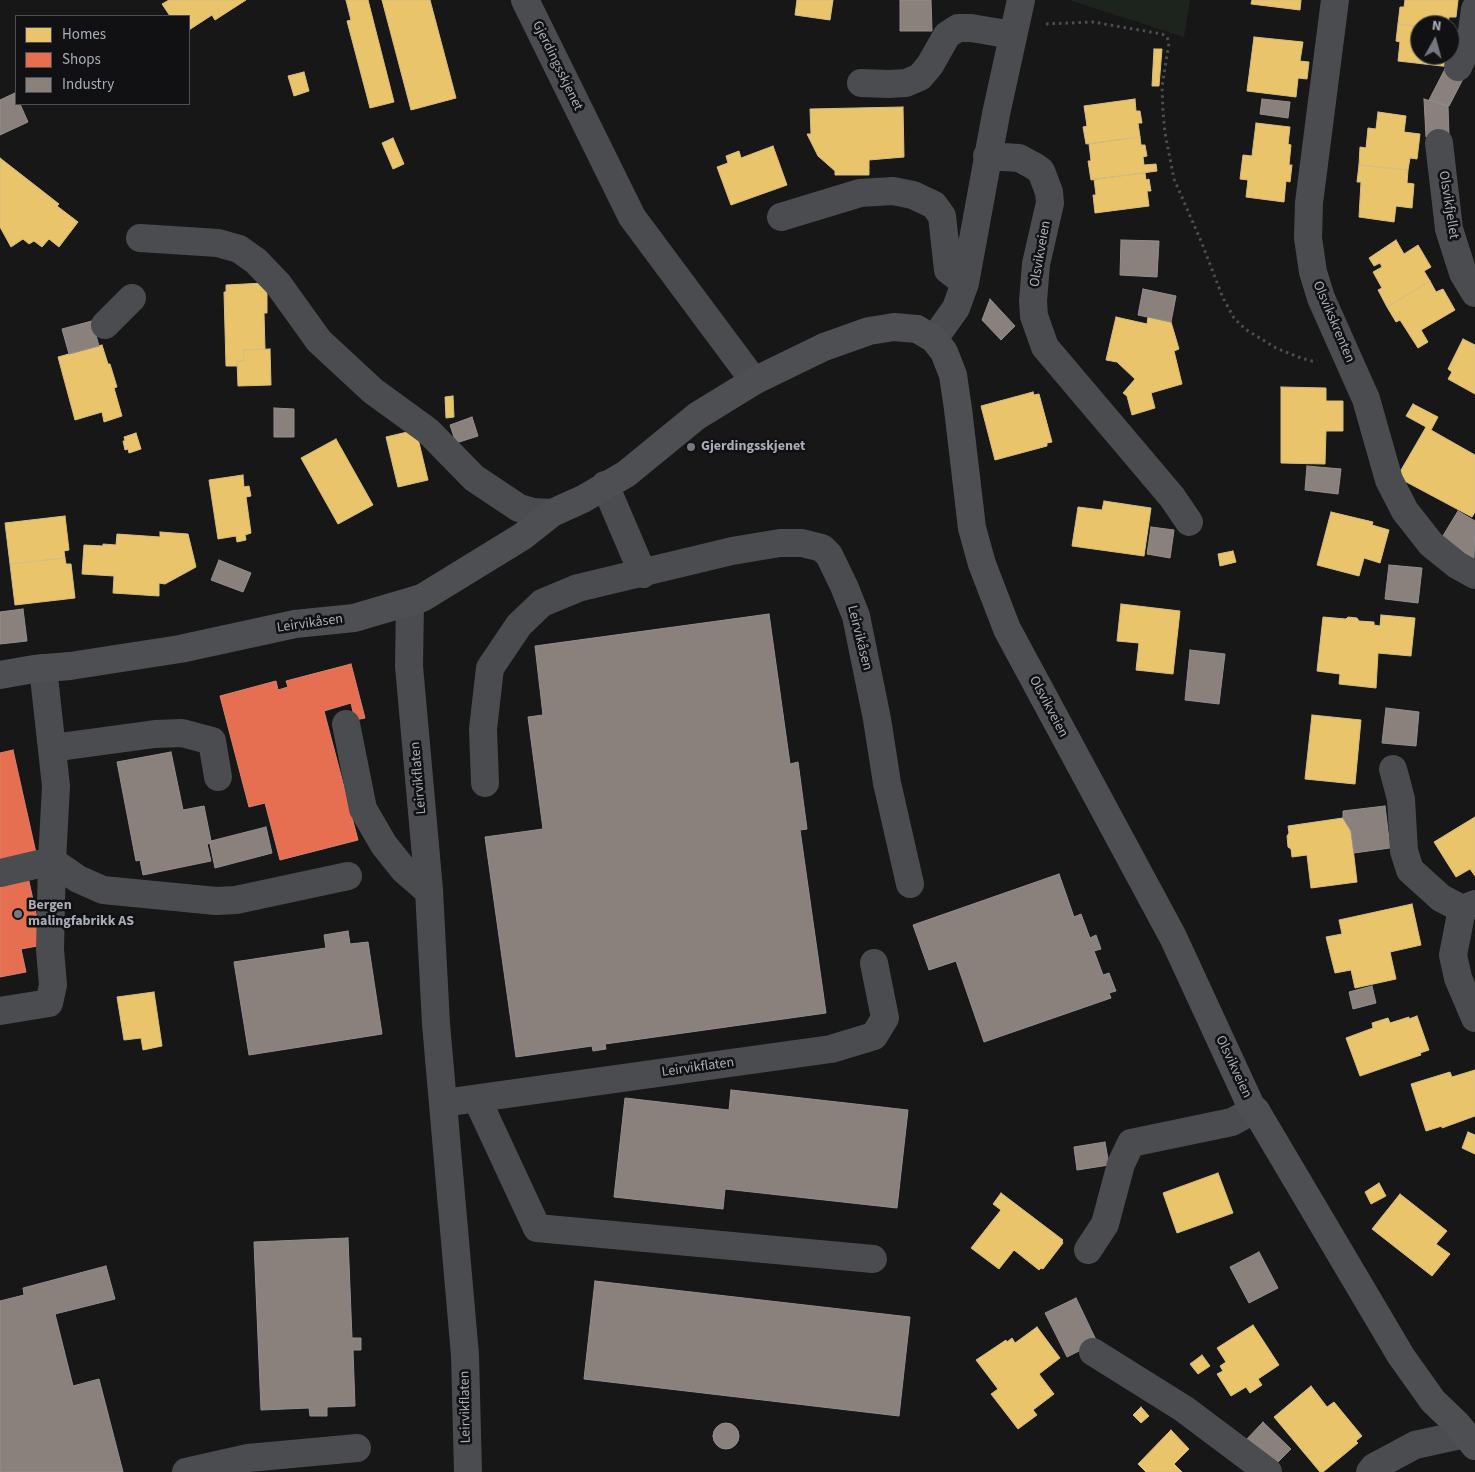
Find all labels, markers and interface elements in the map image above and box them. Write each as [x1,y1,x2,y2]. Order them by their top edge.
legend [15,15,190,105]
north arrow [1410,15,1460,65]
text: N [1431,16,1443,37]
street label: Gjerdingsskjenet [528,18,586,114]
text: Homes [62,24,106,45]
text: Shops [62,49,101,70]
text: Industry [62,74,114,95]
street label: Olsvikfjellet [1434,170,1462,240]
street label: Olsvikveien [1027,219,1055,289]
street label: Olsvikskrenten [1308,279,1358,365]
place label: Gjerdingsskjenet [701,439,805,455]
marker: Gjerdingsskjenet [685,441,697,453]
street label: Leirvikåsen [843,604,875,672]
street label: Leirvikåsen [276,611,344,637]
street label: Olsvikveien [1025,673,1071,741]
street label: Leirvikflaten [407,741,431,815]
place label: Bergen malingfabrikk AS [28,898,134,930]
marker: Bergen malingfabrikk AS [12,908,24,920]
street label: Olsvikveien [1211,1033,1255,1101]
street label: Leirvikflaten [661,1055,735,1081]
street label: Leirvikflaten [457,1370,475,1444]

